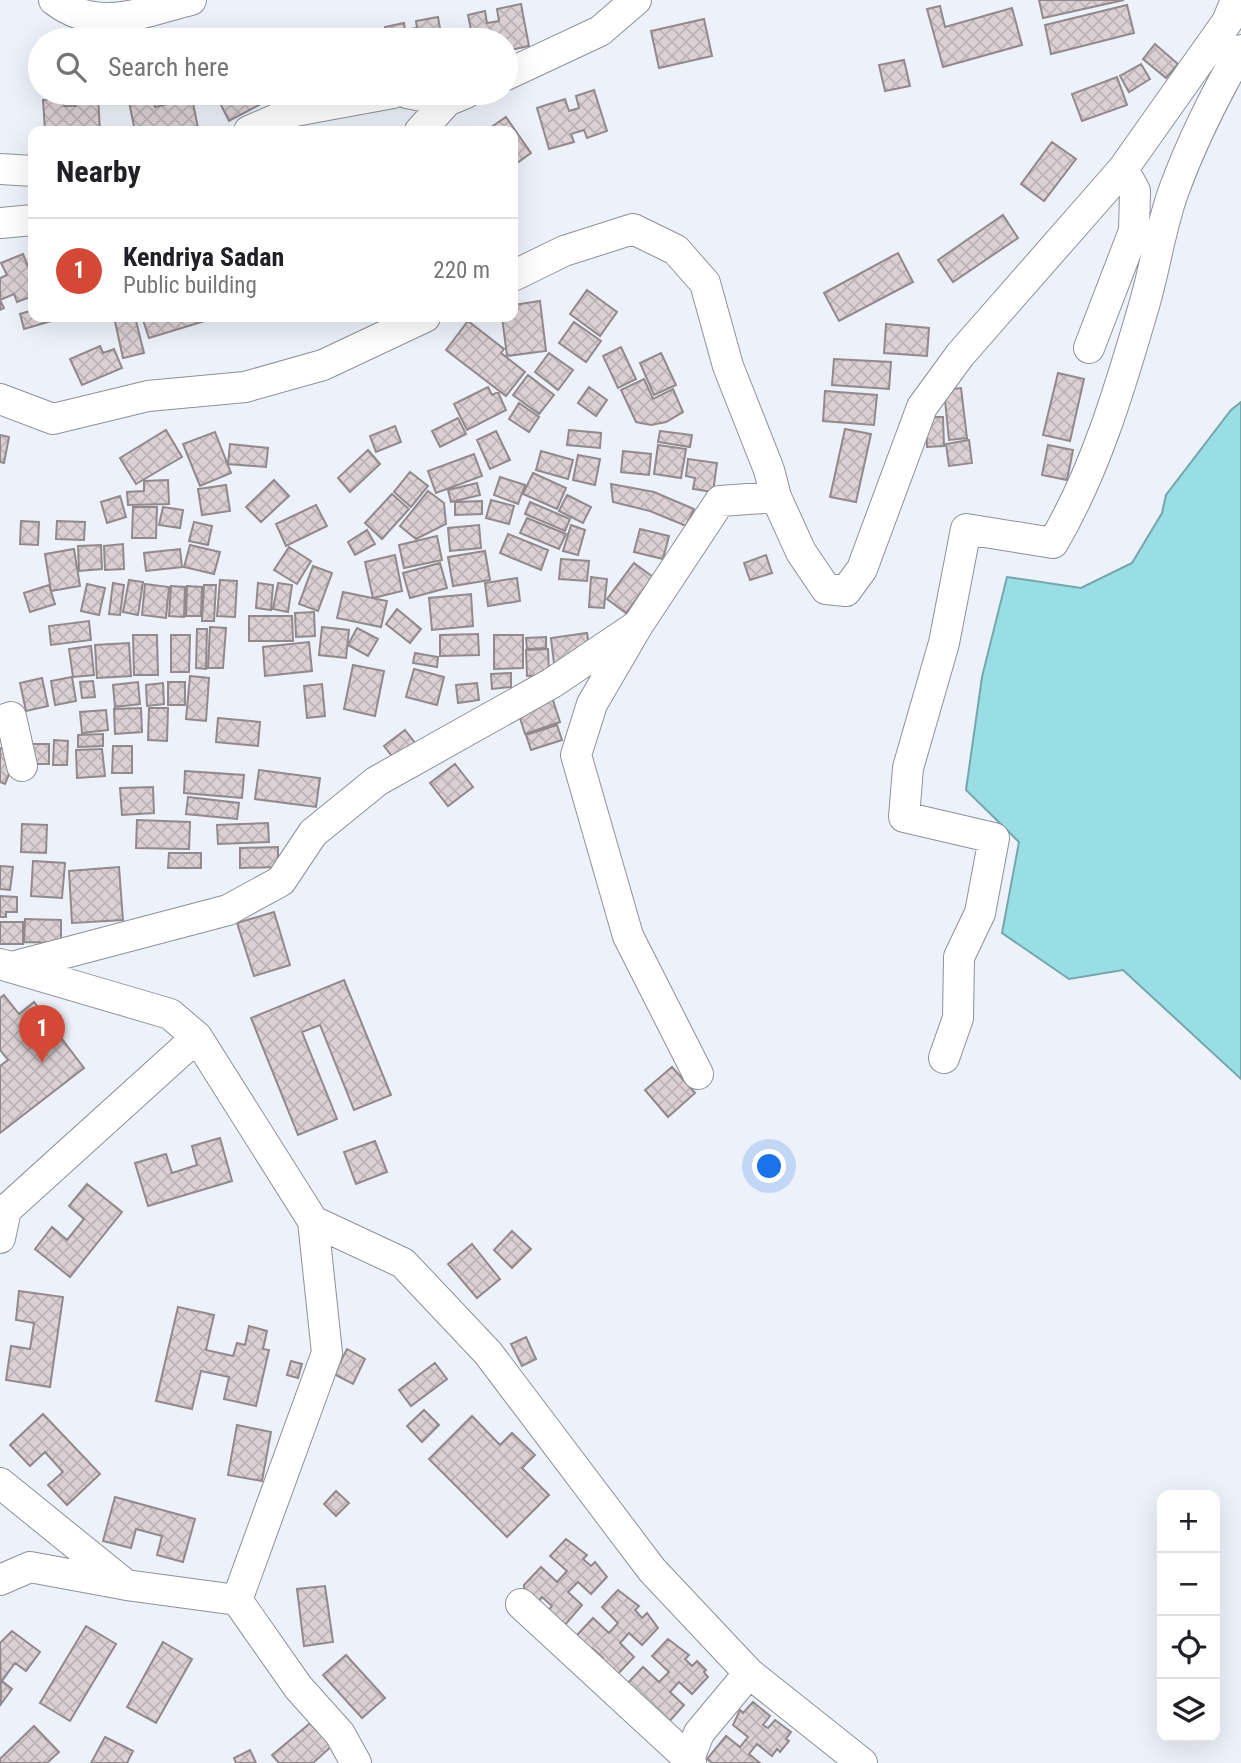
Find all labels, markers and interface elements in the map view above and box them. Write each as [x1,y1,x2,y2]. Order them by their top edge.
search box [28,28,518,105]
icon: search [52,48,90,86]
text: Search here [108,52,229,82]
text: Nearby [56,154,141,189]
text: Kendriya Sadan [123,242,284,272]
text: 1 [73,257,85,284]
text: 220 m [433,257,490,284]
text: Public building [123,272,257,299]
pin: 1 [19,1005,65,1063]
your location [752,1149,786,1183]
map controls [1157,1490,1220,1742]
button: + [1157,1490,1220,1553]
button: − [1157,1553,1220,1616]
button: locate [1157,1616,1220,1679]
button: layers [1157,1679,1220,1742]

